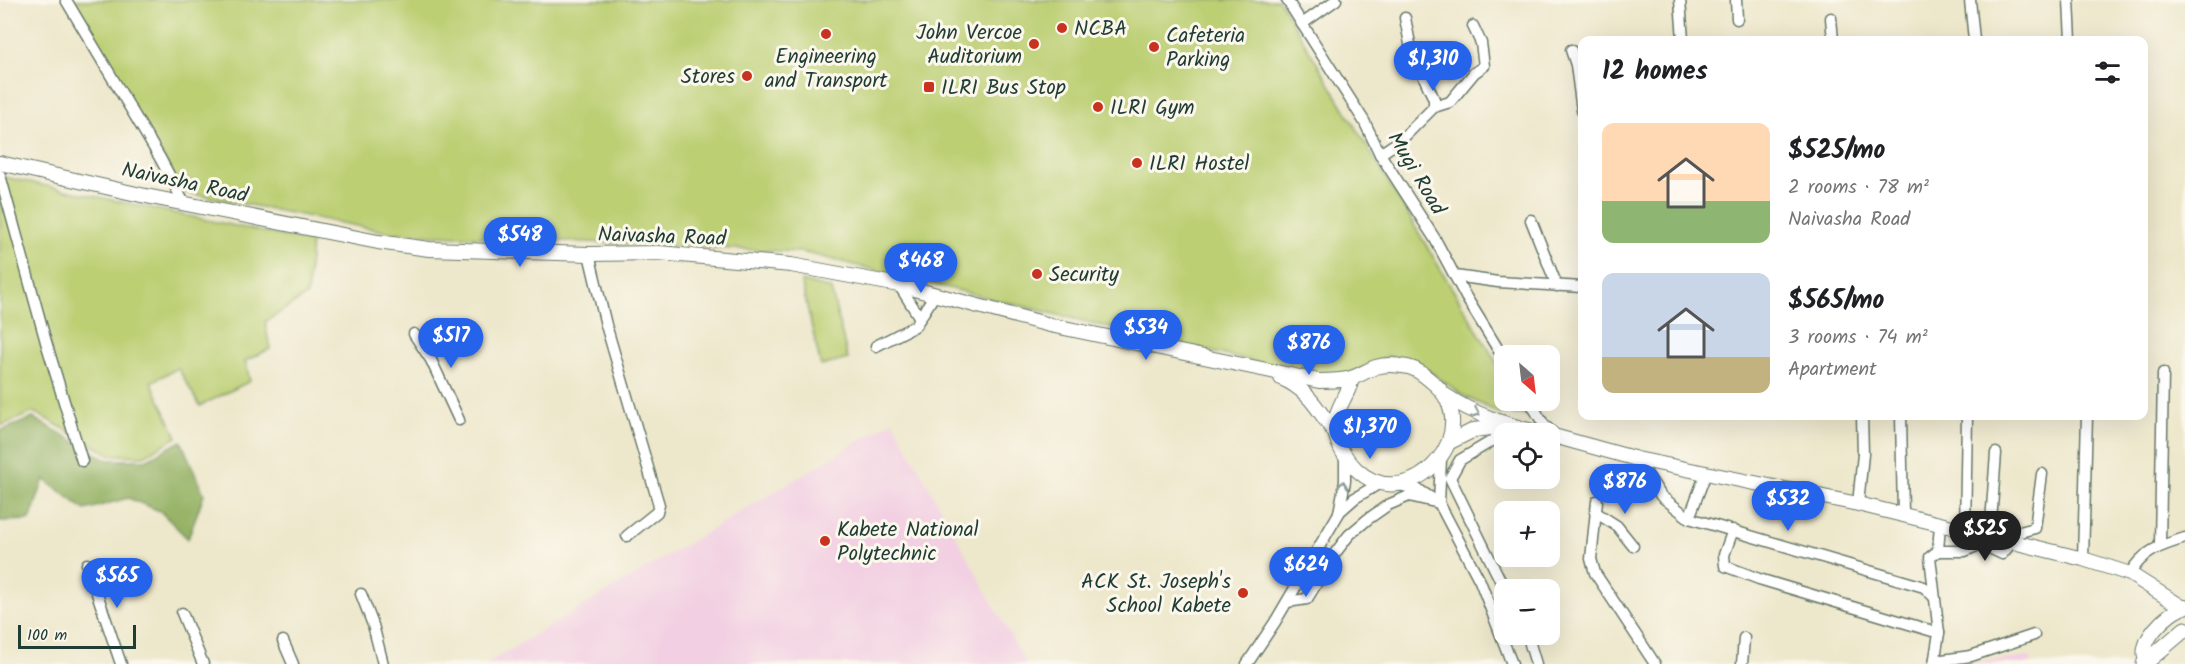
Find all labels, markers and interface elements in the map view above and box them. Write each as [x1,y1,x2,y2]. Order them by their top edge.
place label: NCBA [1074,13,1127,46]
place label: John Vercoe Auditorium [916,17,1023,74]
place label: Cafeteria Parking [1166,20,1245,77]
marker: NCBA [1055,21,1069,35]
marker: Engineering and Transport [819,27,833,41]
marker: John Vercoe Auditorium [1027,37,1041,51]
marker: Cafeteria Parking [1147,40,1161,54]
place label: Engineering and Transport [765,41,888,98]
pin: $1,310 [1384,41,1482,92]
text: $1,310 [1408,44,1458,76]
text: 12 homes [1602,51,1708,93]
icon: filters [2091,56,2124,89]
place label: Stores [681,61,735,94]
marker: Stores [740,69,754,83]
place label: ILRI Bus Stop [941,72,1066,105]
marker: ILRI Bus Stop [922,80,936,94]
place label: ILRI Gym [1110,92,1195,125]
marker: ILRI Gym [1091,100,1105,114]
street label: Mugi Road [1378,126,1454,222]
text: $525/mo [1788,130,1885,172]
icon: home [1650,147,1722,219]
place label: ILRI Hostel [1149,148,1249,181]
street label: Naivasha Road [118,154,251,213]
marker: ILRI Hostel [1130,156,1144,170]
text: 2 rooms · 78 m² [1788,172,1929,204]
text: Naivasha Road [1788,204,1910,236]
pin: $548 [484,217,556,268]
street label: Naivasha Road [597,219,727,256]
text: $548 [498,220,542,252]
pin: $468 [885,243,957,294]
text: $468 [898,246,944,278]
place label: Security [1049,259,1119,292]
marker: Security [1030,267,1044,281]
text: $565/mo [1788,280,1884,322]
icon: home [1650,297,1722,369]
pin: $534 [1110,310,1182,361]
text: $534 [1124,313,1168,345]
pin: $517 [415,318,487,369]
text: $517 [432,321,470,353]
text: 3 rooms · 74 m² [1788,322,1928,354]
pin: $876 [1273,325,1345,376]
text: $876 [1287,328,1331,360]
north arrow [1494,345,1560,411]
map controls [1494,345,1560,645]
text: Apartment [1788,354,1877,386]
one-way arrow [1470,406,1481,418]
pin: $1,370 [1321,409,1419,460]
text: $1,370 [1343,412,1397,444]
button: locate [1494,423,1560,489]
pin: $876 [1589,464,1661,515]
text: $876 [1603,467,1647,499]
one-way arrow [1337,480,1349,490]
pin: $532 [1752,481,1824,532]
text: $532 [1766,484,1810,516]
button: + [1494,501,1560,567]
pin: $525 [1949,511,2021,562]
place label: Kabete National Polytechnic [837,514,979,571]
text: $525 [1963,514,2007,546]
marker: Kabete National Polytechnic [818,534,832,548]
pin: $624 [1270,547,1342,598]
text: $624 [1283,550,1329,582]
pin: $565 [81,558,153,609]
text: $565 [96,561,138,593]
place label: ACK St. Joseph's School Kabete [1081,566,1232,623]
button: − [1494,579,1560,645]
marker: ACK St. Joseph's School Kabete [1236,586,1250,600]
scale bar [18,622,136,650]
text: 100 m [27,623,67,648]

